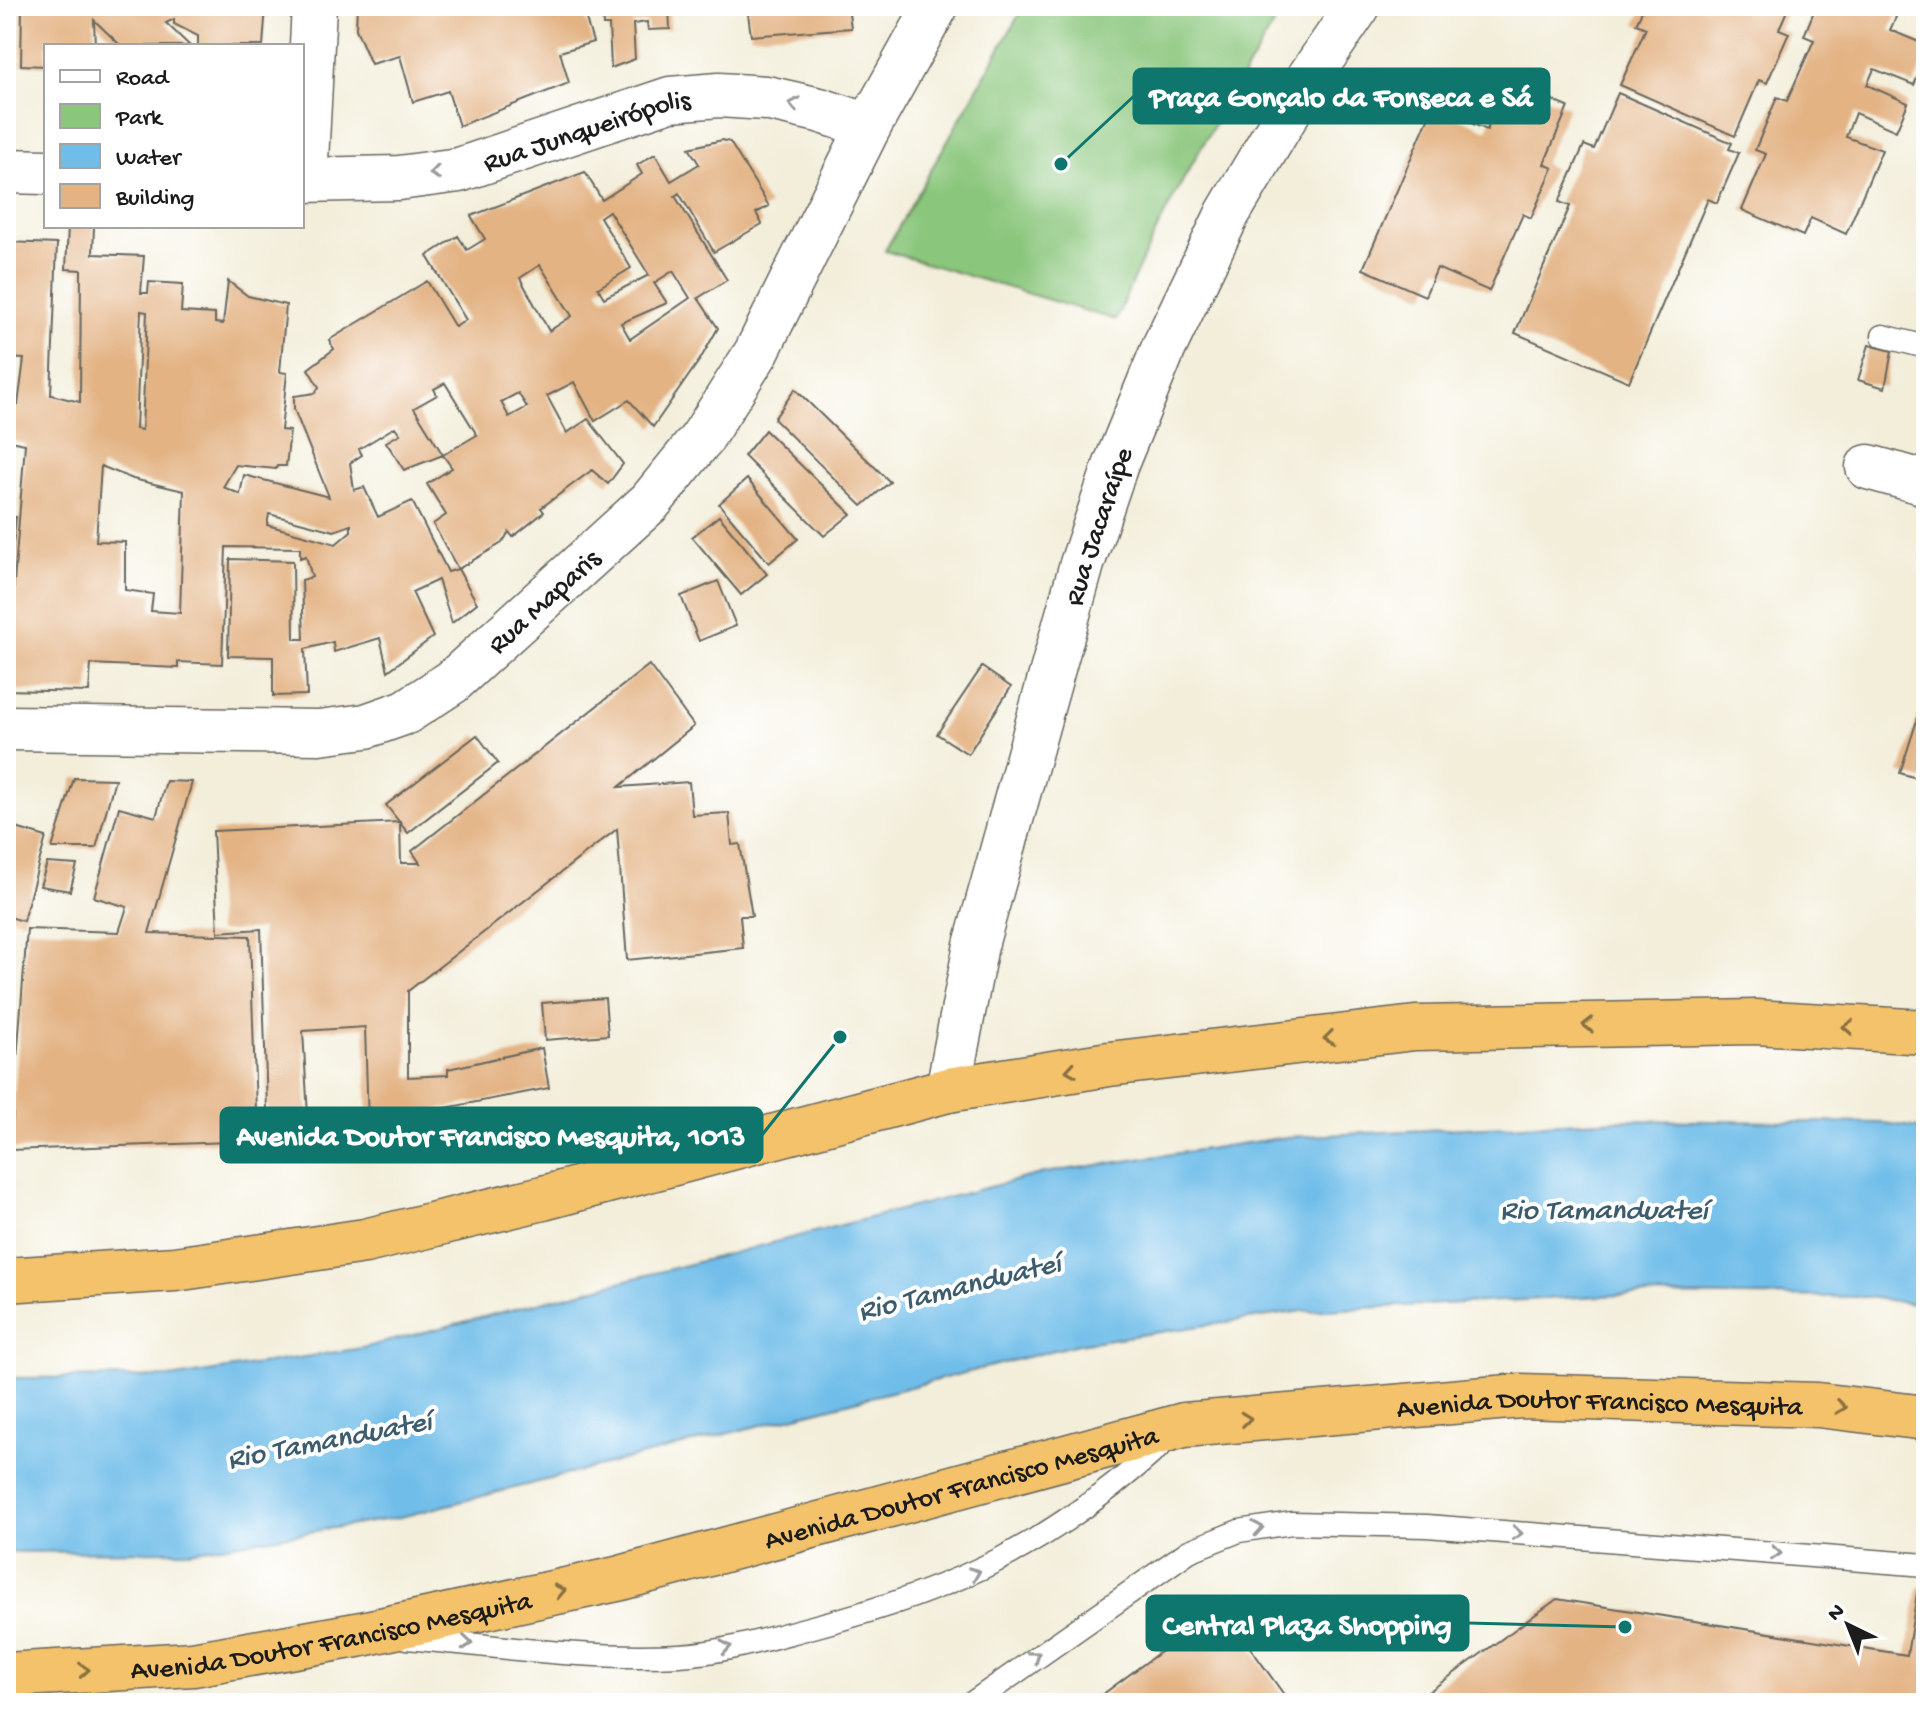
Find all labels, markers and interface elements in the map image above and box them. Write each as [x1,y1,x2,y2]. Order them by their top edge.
legend [44,44,304,228]
text: Road [116,65,170,94]
callout: Praça Gonçalo da Fonseca e Sá [1134,69,1549,123]
text: Praça Gonçalo da Fonseca e Sá [1148,83,1534,118]
street label: Rua Junqueirópolis [480,85,693,182]
one-way arrow [788,96,802,113]
text: Park [115,105,164,134]
text: Water [116,145,183,174]
one-way arrow [428,164,442,181]
text: Building [115,185,194,214]
street label: Rua Jacaraípe [1059,442,1142,610]
street label: Rua Maparis [482,543,609,663]
one-way arrow [1581,1016,1594,1034]
one-way arrow [1841,1019,1854,1036]
one-way arrow [1322,1030,1335,1047]
one-way arrow [1064,1061,1078,1078]
callout: Avenida Doutor Francisco Mesquita, 1013 [221,1108,762,1162]
text: Avenida Doutor Francisco Mesquita, 1013 [236,1122,745,1157]
water label: Rio Tamanduateí [1500,1195,1713,1230]
water label: Rio Tamanduateí [855,1246,1070,1331]
street label: Avenida Doutor Francisco Mesquita [1395,1384,1804,1428]
one-way arrow [1835,1399,1848,1416]
water label: Rio Tamanduateí [224,1404,441,1479]
one-way arrow [1240,1410,1253,1427]
street label: Avenida Doutor Francisco Mesquita [761,1420,1164,1559]
one-way arrow [1251,1520,1265,1537]
one-way arrow [1511,1524,1524,1541]
one-way arrow [1770,1544,1783,1561]
one-way arrow [967,1567,981,1583]
one-way arrow [553,1583,567,1600]
north arrow [1808,1585,1888,1665]
street label: Avenida Doutor Francisco Mesquita [130,1586,536,1689]
callout: Central Plaza Shopping [1147,1596,1468,1650]
text: N [1823,1599,1851,1628]
text: Central Plaza Shopping [1163,1611,1451,1646]
one-way arrow [461,1634,474,1651]
one-way arrow [720,1639,733,1656]
one-way arrow [1026,1652,1040,1666]
one-way arrow [78,1662,91,1679]

